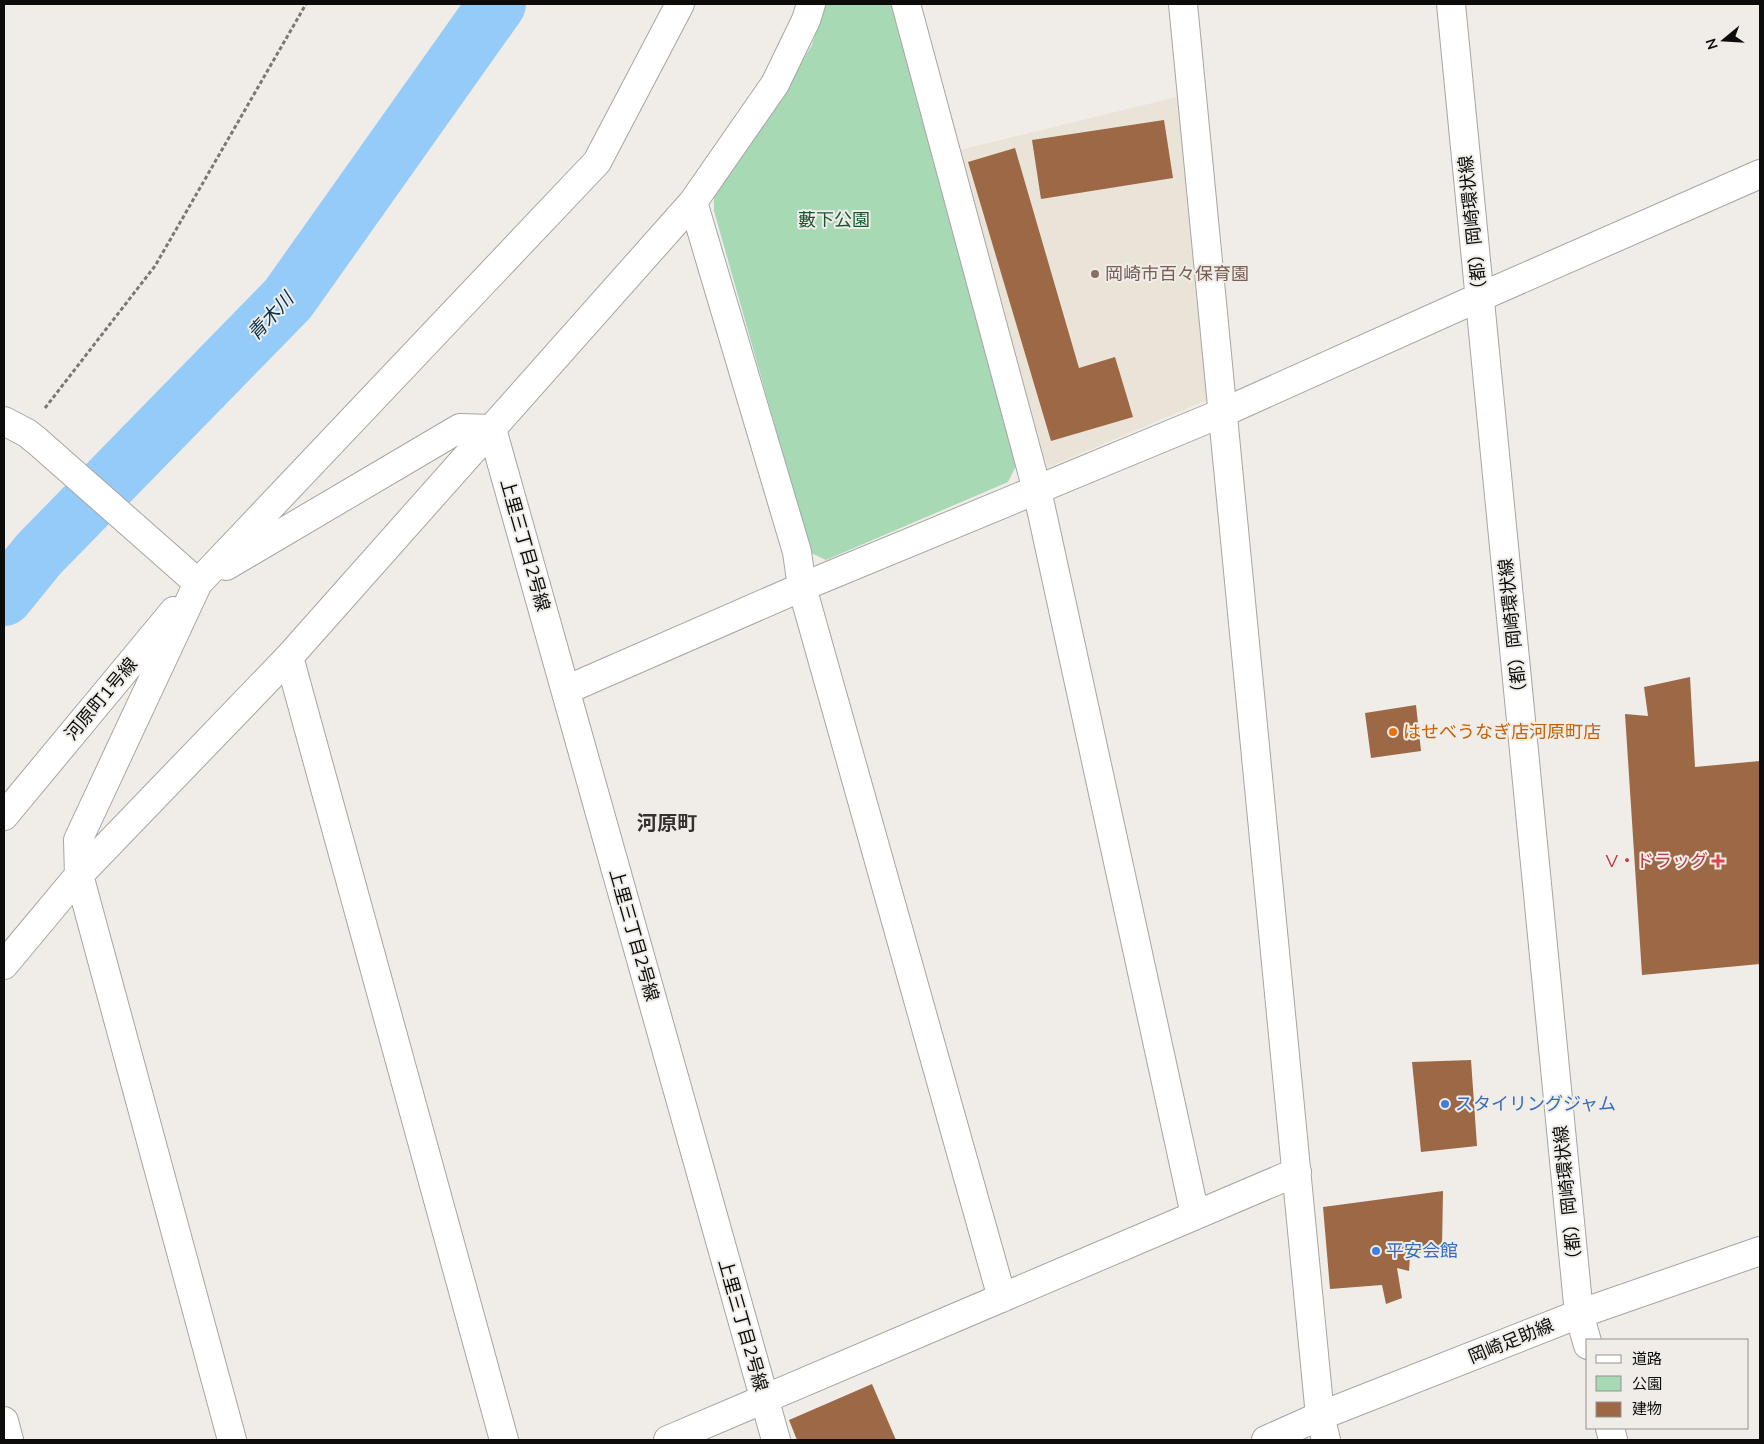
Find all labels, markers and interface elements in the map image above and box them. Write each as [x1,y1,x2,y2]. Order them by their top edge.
north arrow [1699,15,1749,65]
text: N [1701,36,1722,52]
street label: （都）岡崎環状線 [1454,154,1491,300]
park label: 藪下公園 [798,208,870,231]
place label: 岡崎市百々保育園 [1105,262,1249,285]
marker: 岡崎市百々保育園 [1089,268,1101,280]
water label: 青木川 [242,286,300,345]
street label: 上里三丁目2号線 [496,476,555,614]
street label: （都）岡崎環状線 [1494,557,1531,703]
street label: 河原町1号線 [59,653,142,745]
place label: はせべうなぎ店河原町店 [1403,720,1601,743]
marker: はせべうなぎ店河原町店 [1387,726,1399,738]
district label: 河原町 [637,810,697,835]
place label: V・ドラッグ [1605,849,1708,872]
marker: V・ドラッグ [1712,855,1724,867]
street label: 上里三丁目2号線 [605,866,664,1004]
place label: スタイリングジャム [1455,1092,1616,1115]
marker: スタイリングジャム [1439,1098,1451,1110]
street label: （都）岡崎環状線 [1549,1124,1586,1270]
place label: 平安会館 [1386,1239,1458,1262]
marker: 平安会館 [1370,1245,1382,1257]
street label: 上里三丁目2号線 [714,1256,773,1394]
street label: 岡崎足助線 [1465,1313,1557,1368]
legend [1586,1339,1749,1429]
text: 道路 [1632,1349,1662,1368]
text: 公園 [1632,1374,1662,1393]
text: 建物 [1632,1399,1662,1418]

